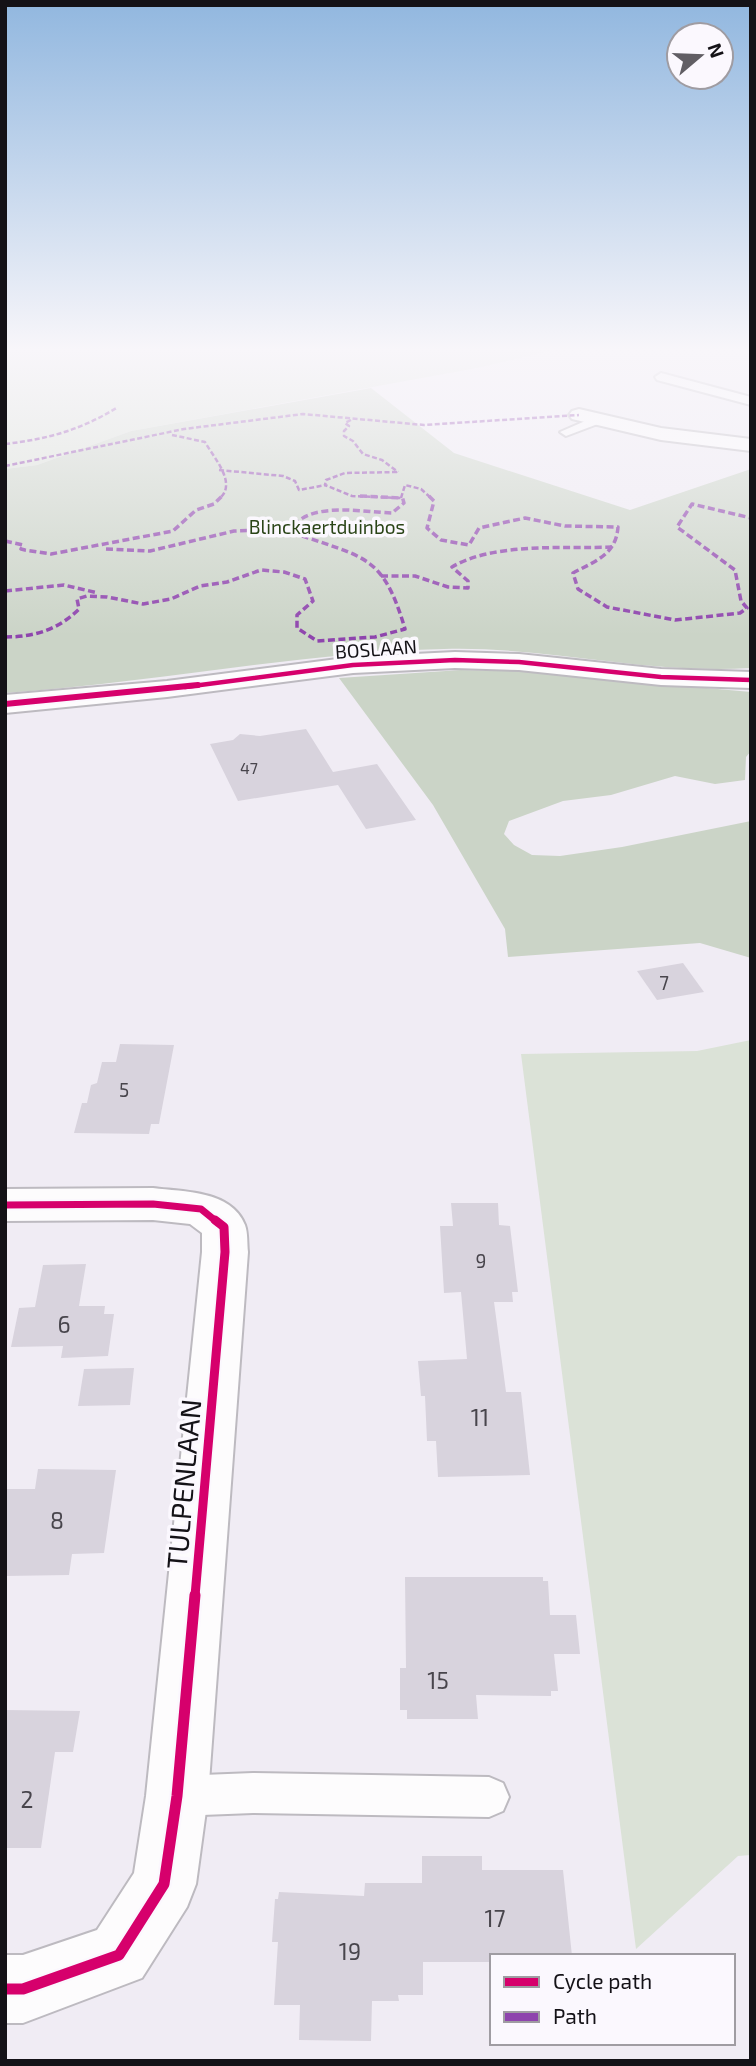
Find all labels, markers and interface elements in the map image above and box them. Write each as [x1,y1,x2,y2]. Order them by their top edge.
north arrow [665,21,735,91]
text: N [703,40,730,61]
park label: Blinckaertduinbos [249,515,405,538]
street label: BOSLAAN [334,634,418,663]
house number: 47 [240,758,258,777]
house number: 7 [659,971,669,994]
house number: 5 [119,1078,129,1101]
house number: 9 [476,1249,486,1272]
house number: 6 [57,1310,71,1338]
street label: TULPENLAAN [159,1398,207,1570]
house number: 11 [471,1403,489,1431]
house number: 8 [50,1506,64,1534]
house number: 15 [427,1666,449,1694]
house number: 2 [21,1785,33,1813]
house number: 17 [485,1904,506,1932]
house number: 19 [339,1937,361,1965]
legend [490,1954,735,2045]
text: Cycle path [553,1968,652,1993]
text: Path [553,2003,597,2028]

